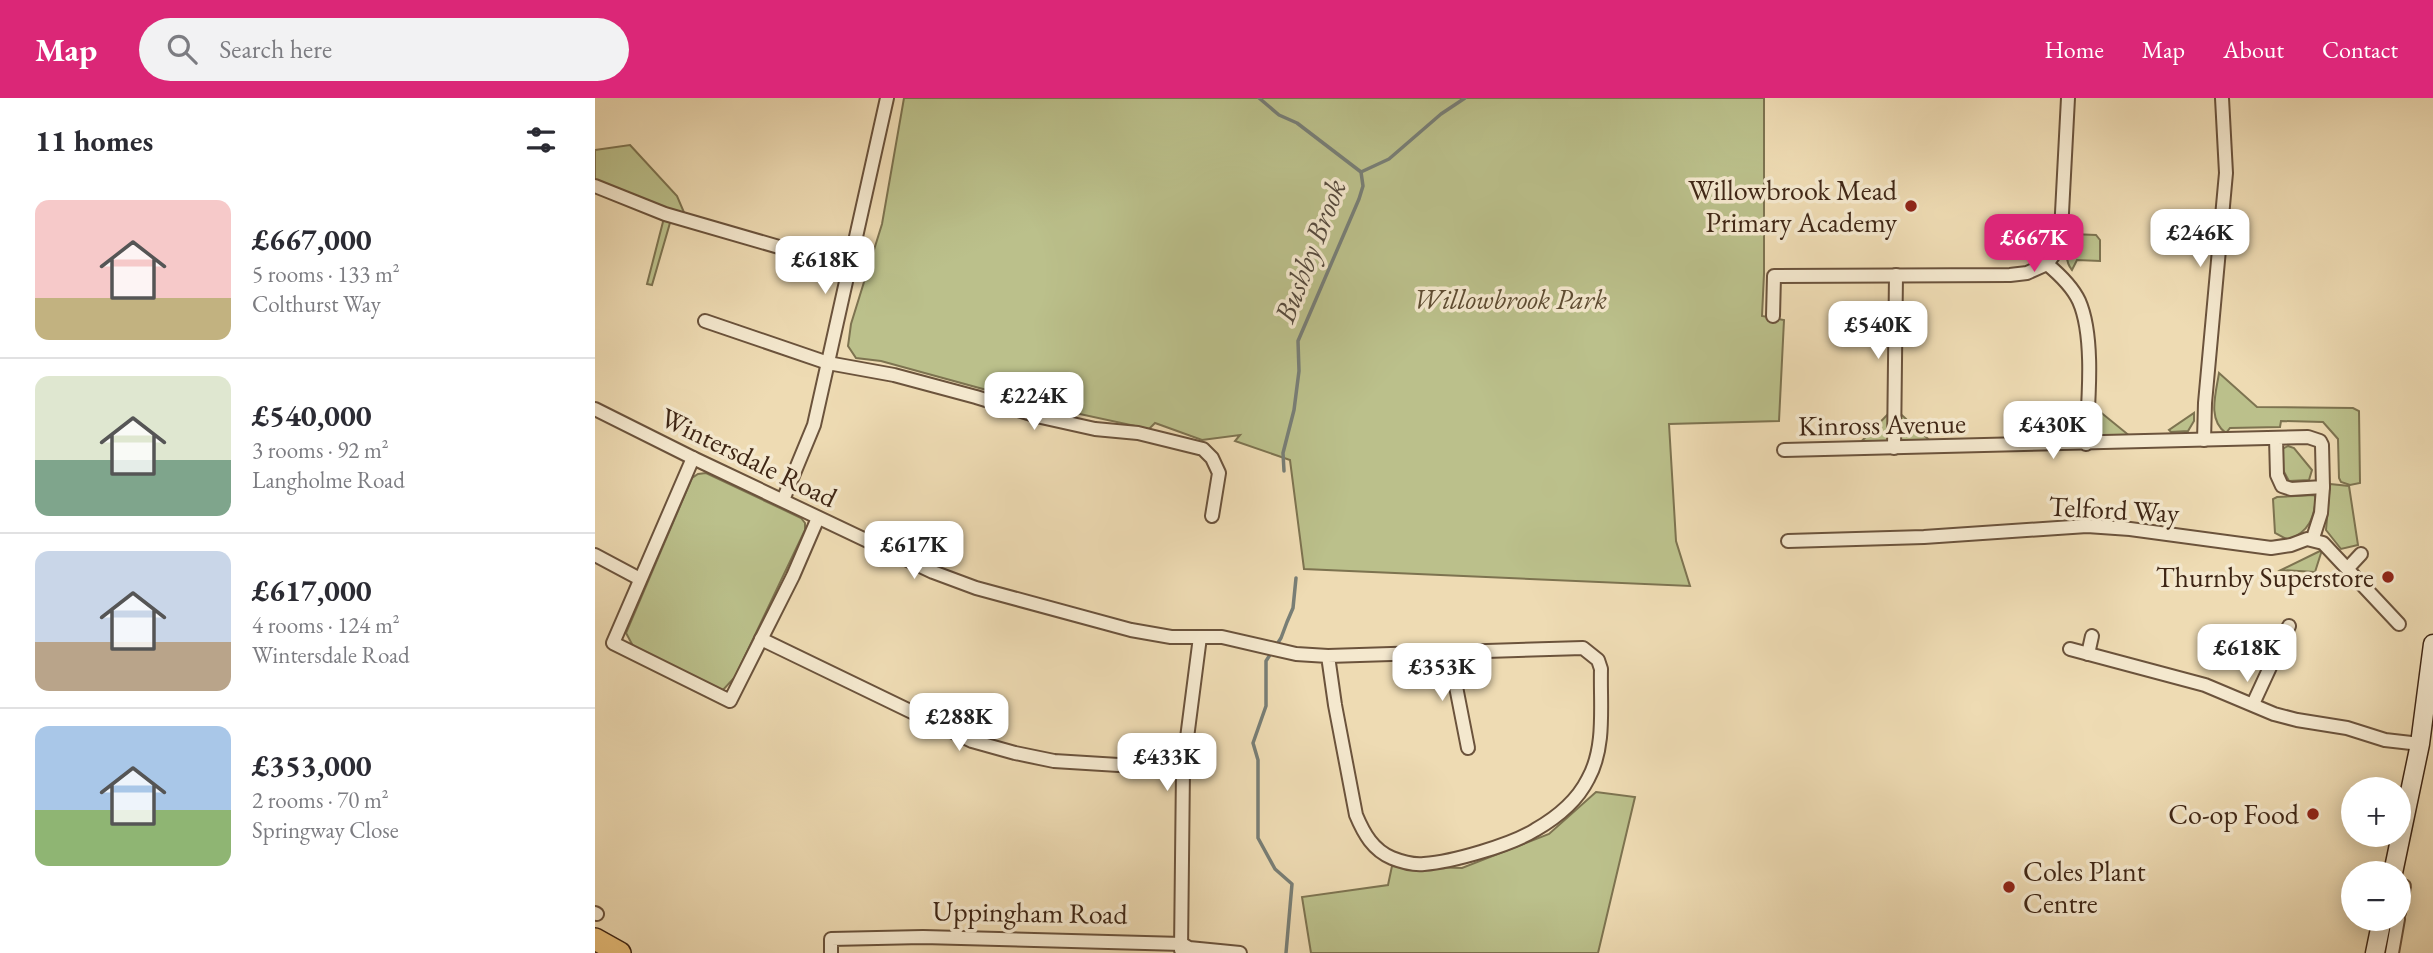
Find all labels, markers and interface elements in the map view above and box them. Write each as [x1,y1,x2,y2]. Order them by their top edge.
search box [139,18,629,81]
text: Map [35,28,97,71]
icon: search [163,30,201,68]
text: Search here [219,32,332,66]
text: Home [2044,34,2104,65]
text: Map [2142,34,2185,65]
text: About [2223,34,2284,65]
text: Contact [2322,34,2398,65]
text: 11 homes [35,121,153,160]
icon: filters [522,121,560,159]
place label: Willowbrook Mead Primary Academy [1688,172,1898,240]
water label: Bushby Brook [1264,173,1355,329]
marker: Willowbrook Mead Primary Academy [1903,198,1919,214]
pin: £246K [2151,209,2249,269]
pin: £667K [1985,214,2083,274]
text: £246K [2166,217,2234,247]
text: £667,000 [252,220,372,259]
text: £667K [2000,222,2068,252]
icon: home [91,228,175,312]
pin: £618K [776,236,874,296]
text: £618K [791,244,859,274]
text: 5 rooms · 133 m² [252,259,400,289]
park label: Willowbrook Park [1413,281,1607,317]
text: Colthurst Way [252,289,381,319]
pin: £540K [1829,302,1927,361]
text: £540K [1844,309,1912,339]
pin: £224K [985,372,1083,432]
text: £224K [1000,380,1068,410]
text: £540,000 [252,396,372,435]
street label: Wintersdale Road [655,399,844,516]
pin: £430K [2004,402,2102,461]
icon: home [91,404,175,488]
street label: Kinross Avenue [1798,405,1966,443]
text: £430K [2019,409,2087,439]
text: 3 rooms · 92 m² [252,435,389,465]
text: Langholme Road [252,465,405,495]
street label: Telford Way [2048,488,2181,530]
pin: £617K [865,522,963,581]
text: £617K [880,529,948,559]
place label: Thurnby Superstore [2156,559,2374,595]
marker: Thurnby Superstore [2380,569,2396,585]
text: £617,000 [252,571,372,610]
icon: home [91,579,175,663]
text: 4 rooms · 124 m² [252,610,400,640]
pin: £618K [2198,624,2296,684]
text: £618K [2213,632,2281,662]
text: Wintersdale Road [252,640,410,670]
pin: £353K [1393,644,1491,703]
text: £353K [1408,651,1476,681]
pin: £288K [910,694,1008,753]
text: £288K [925,701,993,731]
pin: £433K [1118,734,1216,793]
text: £433K [1133,741,1201,771]
text: £353,000 [252,746,372,785]
icon: home [91,754,175,838]
map controls [2341,777,2411,931]
button: + [2341,777,2411,847]
text: 2 rooms · 70 m² [252,785,389,815]
place label: Co-op Food [2168,796,2300,832]
marker: Co-op Food [2305,806,2321,822]
text: Springway Close [252,815,399,845]
place label: Coles Plant Centre [2023,853,2146,921]
button: − [2341,861,2411,931]
marker: Coles Plant Centre [2001,879,2017,895]
street label: Uppingham Road [932,892,1129,932]

